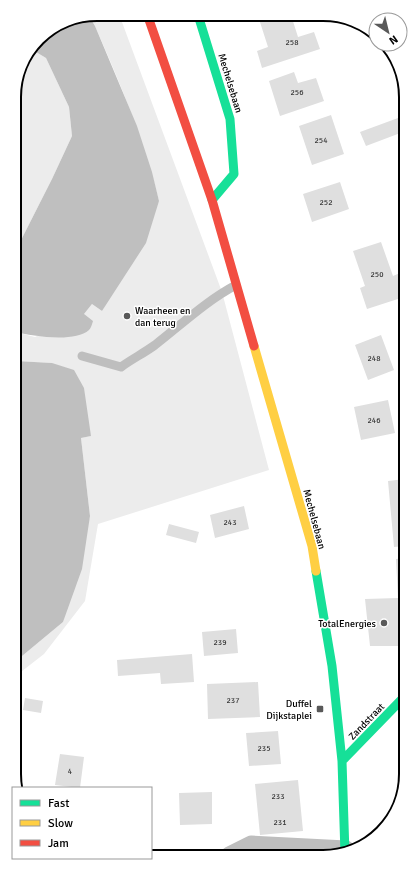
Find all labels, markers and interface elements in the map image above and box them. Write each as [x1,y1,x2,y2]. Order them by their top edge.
north arrow [368,12,408,52]
text: N [387,32,400,47]
house number: 258 [286,37,298,47]
street label: Mechelsebaan [215,52,245,114]
house number: 256 [291,87,303,97]
house number: 254 [315,135,328,145]
house number: 252 [320,197,332,207]
house number: 250 [371,269,383,279]
place label: Waarheen en dan terug [135,305,191,329]
marker: Waarheen en dan terug [122,311,132,321]
house number: 248 [368,353,380,363]
house number: 246 [368,415,380,425]
street label: Mechelsebaan [300,488,328,550]
house number: 243 [224,517,236,527]
place label: TotalEnergies [318,618,377,630]
marker: TotalEnergies [379,618,389,628]
house number: 239 [214,637,226,647]
house number: 237 [227,695,239,705]
place label: Duffel Dijkstaplei [266,698,312,722]
street label: Zandstraat [346,701,387,743]
marker: Duffel Dijkstaplei [315,704,325,714]
house number: 235 [258,743,270,753]
house number: 4 [68,766,73,776]
legend [12,787,152,859]
house number: 233 [272,791,284,801]
text: Fast [48,796,69,811]
text: Slow [48,816,73,831]
house number: 231 [274,817,286,827]
text: Jam [48,836,69,851]

